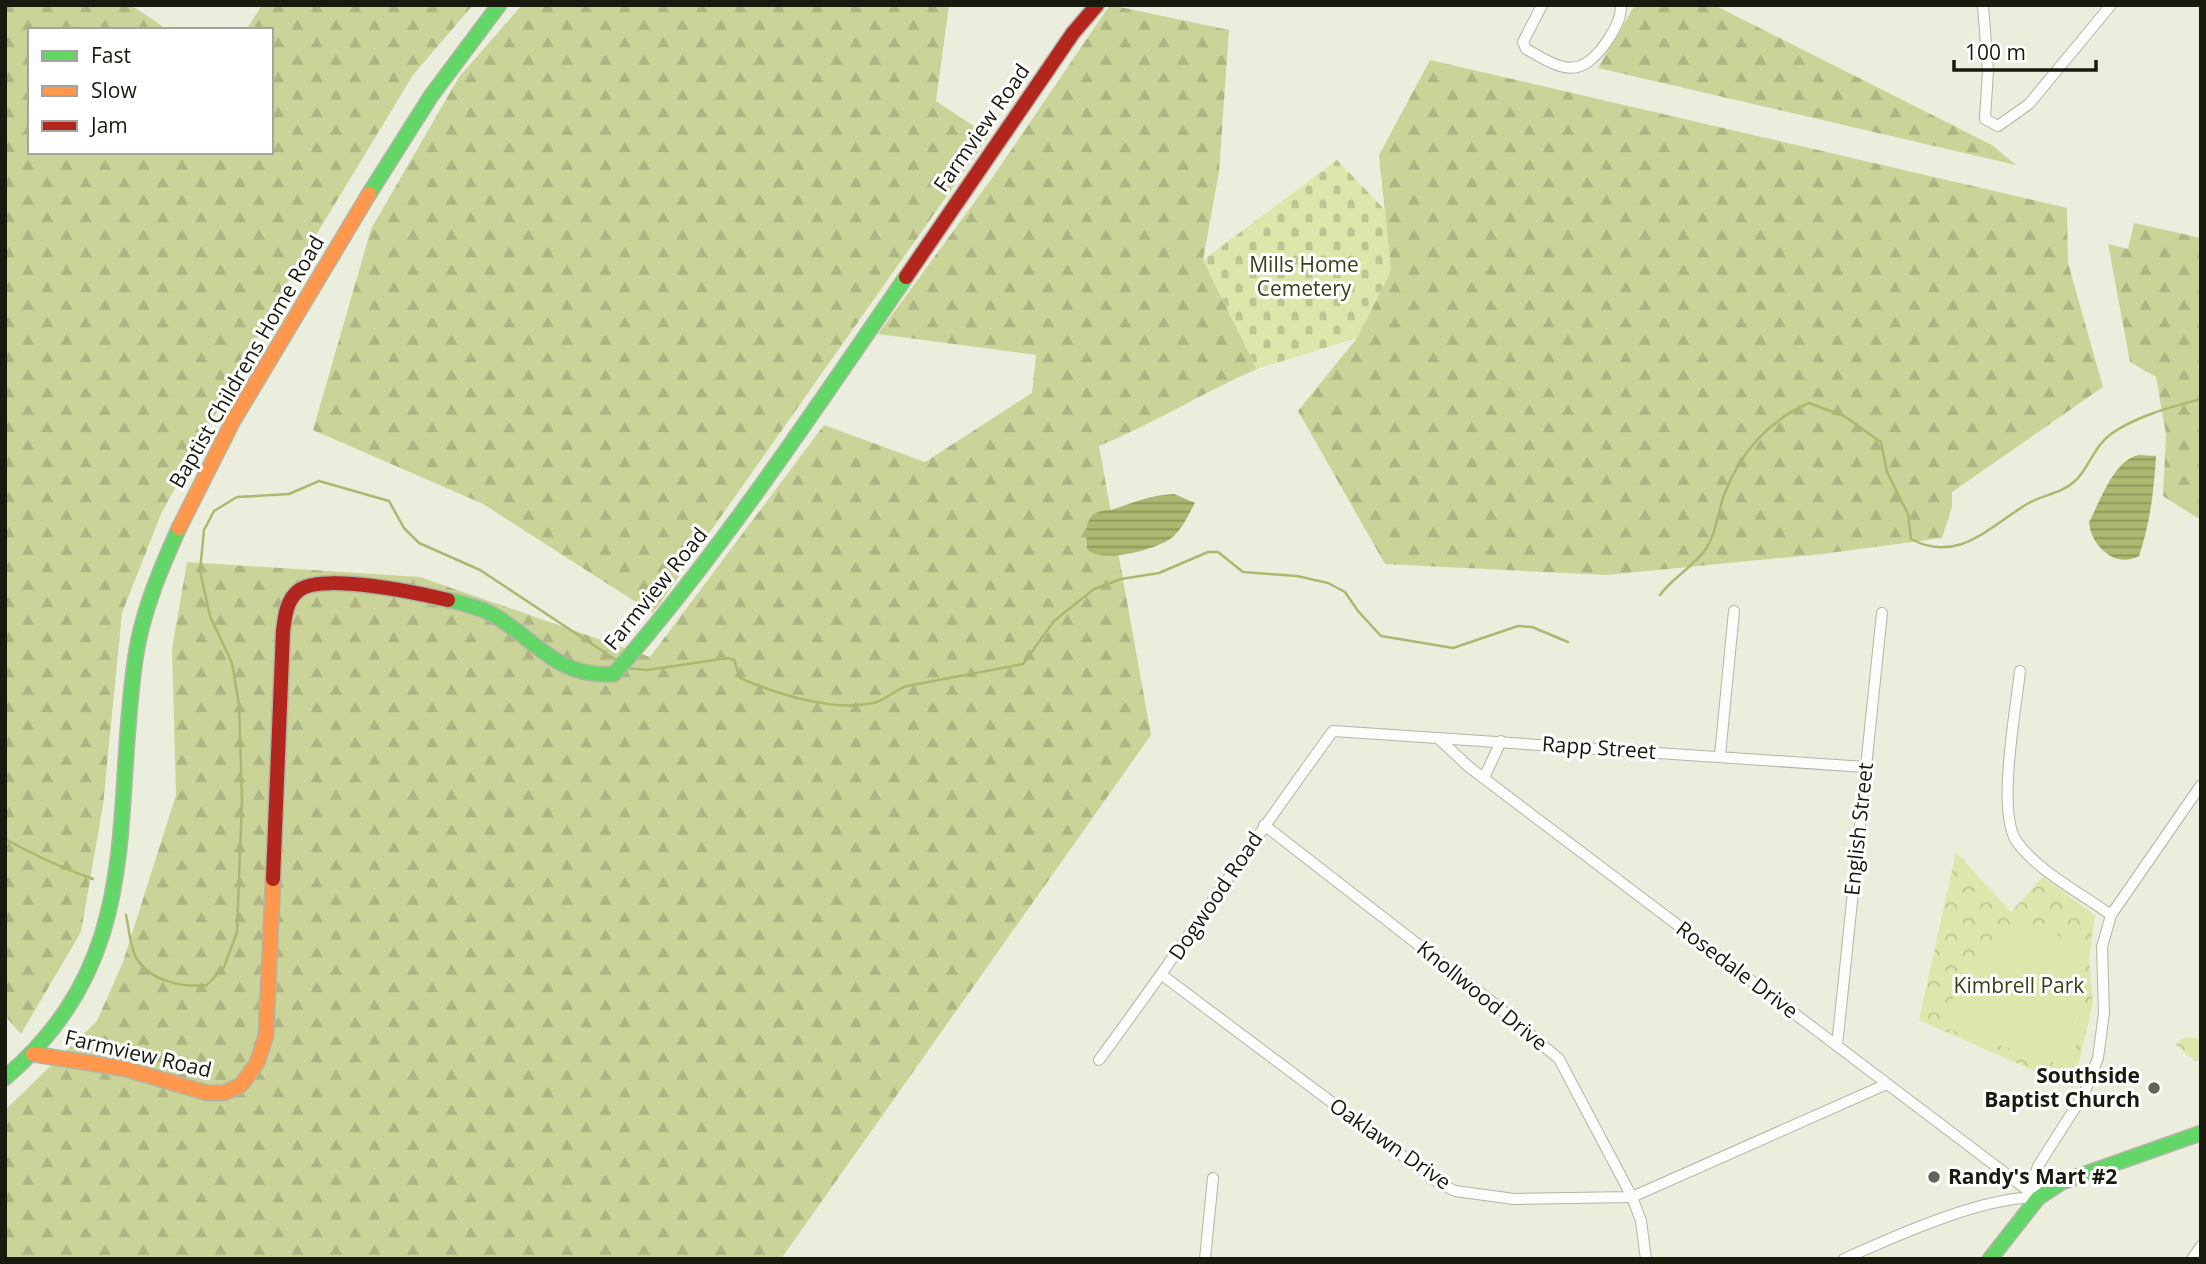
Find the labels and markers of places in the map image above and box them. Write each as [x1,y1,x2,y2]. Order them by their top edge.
place label: Southside Baptist Church [1984,1061,2140,1113]
marker: Southside Baptist Church [2146,1080,2162,1096]
place label: Randy's Mart #2 [1948,1162,2117,1190]
marker: Randy's Mart #2 [1926,1169,1942,1185]

